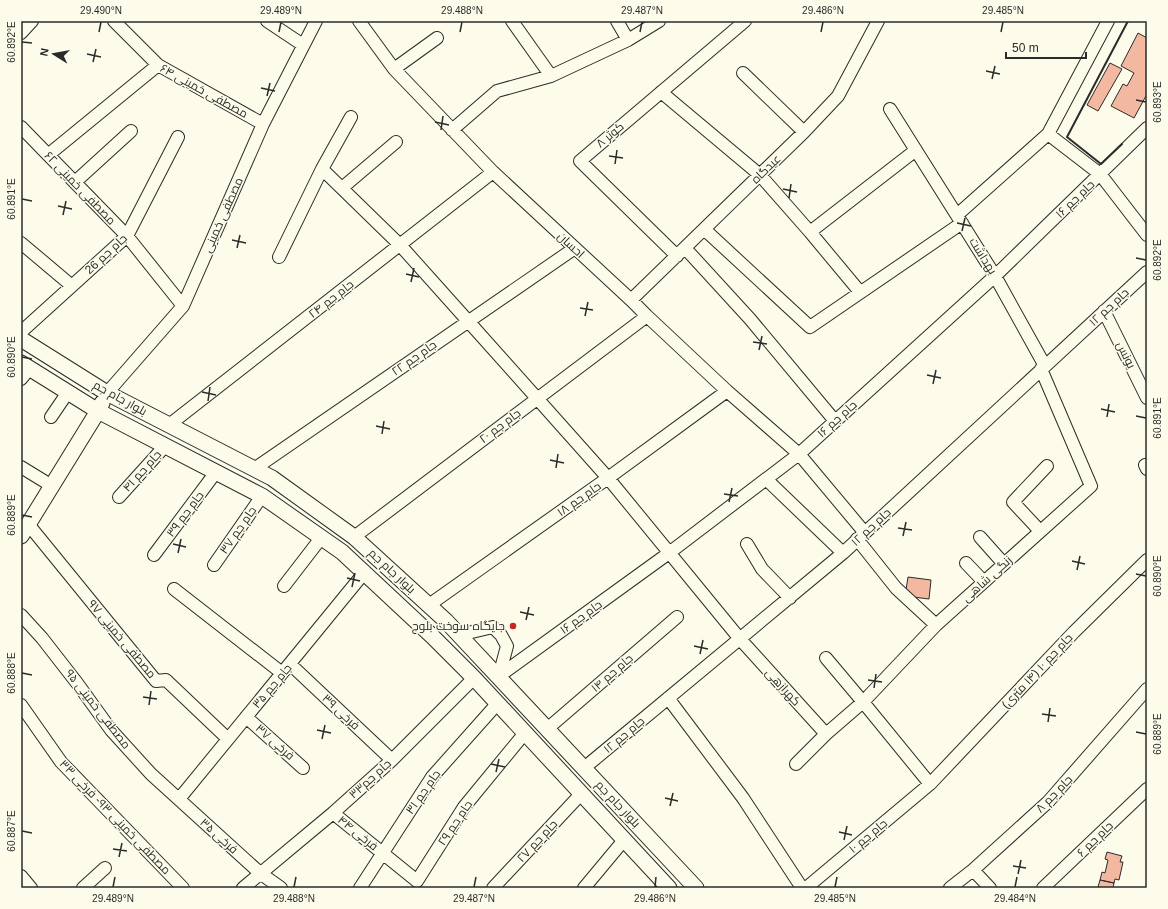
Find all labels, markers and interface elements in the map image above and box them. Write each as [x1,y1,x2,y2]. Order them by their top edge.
text: 29.490°N [80,5,122,16]
text: 29.489°N [260,5,302,16]
text: 29.488°N [441,5,483,16]
text: 29.487°N [621,5,663,16]
text: 29.486°N [802,5,844,16]
text: 29.485°N [982,5,1024,16]
text: 60.892°E [6,21,17,63]
north arrow [34,34,74,74]
scale bar [1006,34,1086,60]
text: 50 m [1012,41,1039,55]
text: N [38,47,51,57]
street label: مصطفی خمینی ۶۴ [158,61,250,121]
text: 60.893°E [1152,81,1163,123]
street label: کوثر ۸ [593,119,627,151]
street label: مصطفی خمینی ۶۲ [41,148,119,228]
street label: عیدگاه [748,152,784,186]
street label: مصطفی خمینی [200,175,246,255]
street label: جام جم ۱۶ [1053,177,1098,222]
text: 60.891°E [6,178,17,220]
street label: احسان [555,229,587,261]
street label: جام جم 26 [82,231,131,278]
street label: بهداشت [966,235,1000,277]
text: 60.892°E [1152,239,1163,281]
street label: جام جم ۲۴ [306,277,357,322]
street label: جام جم ۱۲ [1086,285,1132,330]
text: 60.890°E [6,336,17,378]
street label: جام جم ۲۲ [389,337,440,379]
street label: یونس [1114,339,1139,372]
street label: بلوار جام جم [90,378,149,419]
text: 60.891°E [1152,397,1163,439]
street label: جام جم ۱۶ [814,398,860,441]
street label: جام جم ۲۰ [477,406,524,447]
street label: جام جم ۴۱ [120,447,165,495]
street label: جام جم ۱۸ [554,479,604,520]
street label: جام جم ۳۹ [163,489,207,540]
text: 60.889°E [6,494,17,536]
street label: جام جم ۳۷ [217,504,260,557]
street label: جام جم ۱۲ [848,505,894,550]
street label: بلوار جام جم [365,546,418,597]
street label: زنگی شاهی [959,553,1015,605]
text: 60.890°E [1152,555,1163,597]
street label: مصطفی خمینی ۹۷ [85,597,159,681]
street label: جام جم ۱۶ [557,597,605,638]
place label: جایگاه سوخت بلوچ [412,619,505,634]
marker: جایگاه سوخت بلوچ [508,621,518,631]
street label: جام جم ۱۰ (۱۴ متری) [999,631,1076,712]
street label: جام جم ۱۴ [588,651,636,696]
text: 60.888°E [6,652,17,694]
street label: جام جم ۳۵ [249,661,295,712]
street label: کهرازهی [763,665,803,709]
street label: مصطفی خمینی ۹۵ [63,666,133,752]
street label: فرخی ۳۹ [319,691,363,733]
text: 60.889°E [1152,713,1163,755]
street label: جام جم ۱۲ [601,714,648,757]
street label: فرخی ۳۷ [253,721,297,763]
street label: جام جم۳۳ [346,756,395,802]
street label: مصطفی خمینی ۹۳- فرخی ۳۳ [57,757,173,877]
street label: جام جم ۳۱ [403,767,444,817]
street label: جام جم ۸ [1033,772,1076,816]
street label: بلوار جام جم [592,778,643,831]
street label: جام جم ۲۹ [435,798,476,849]
text: 60.887°E [6,810,17,852]
street label: فرخی ۴۴ [335,813,381,853]
street label: فرخی ۳۵ [197,815,241,857]
street label: جام جم ۱۰ [846,816,891,857]
street label: جام جم ۲۷ [514,817,561,866]
street label: جام جم ۶ [1074,818,1117,860]
text: 29.489°N [92,893,134,904]
text: 29.488°N [273,893,315,904]
text: 29.487°N [453,893,495,904]
text: 29.486°N [634,893,676,904]
text: 29.485°N [814,893,856,904]
text: 29.484°N [994,893,1036,904]

